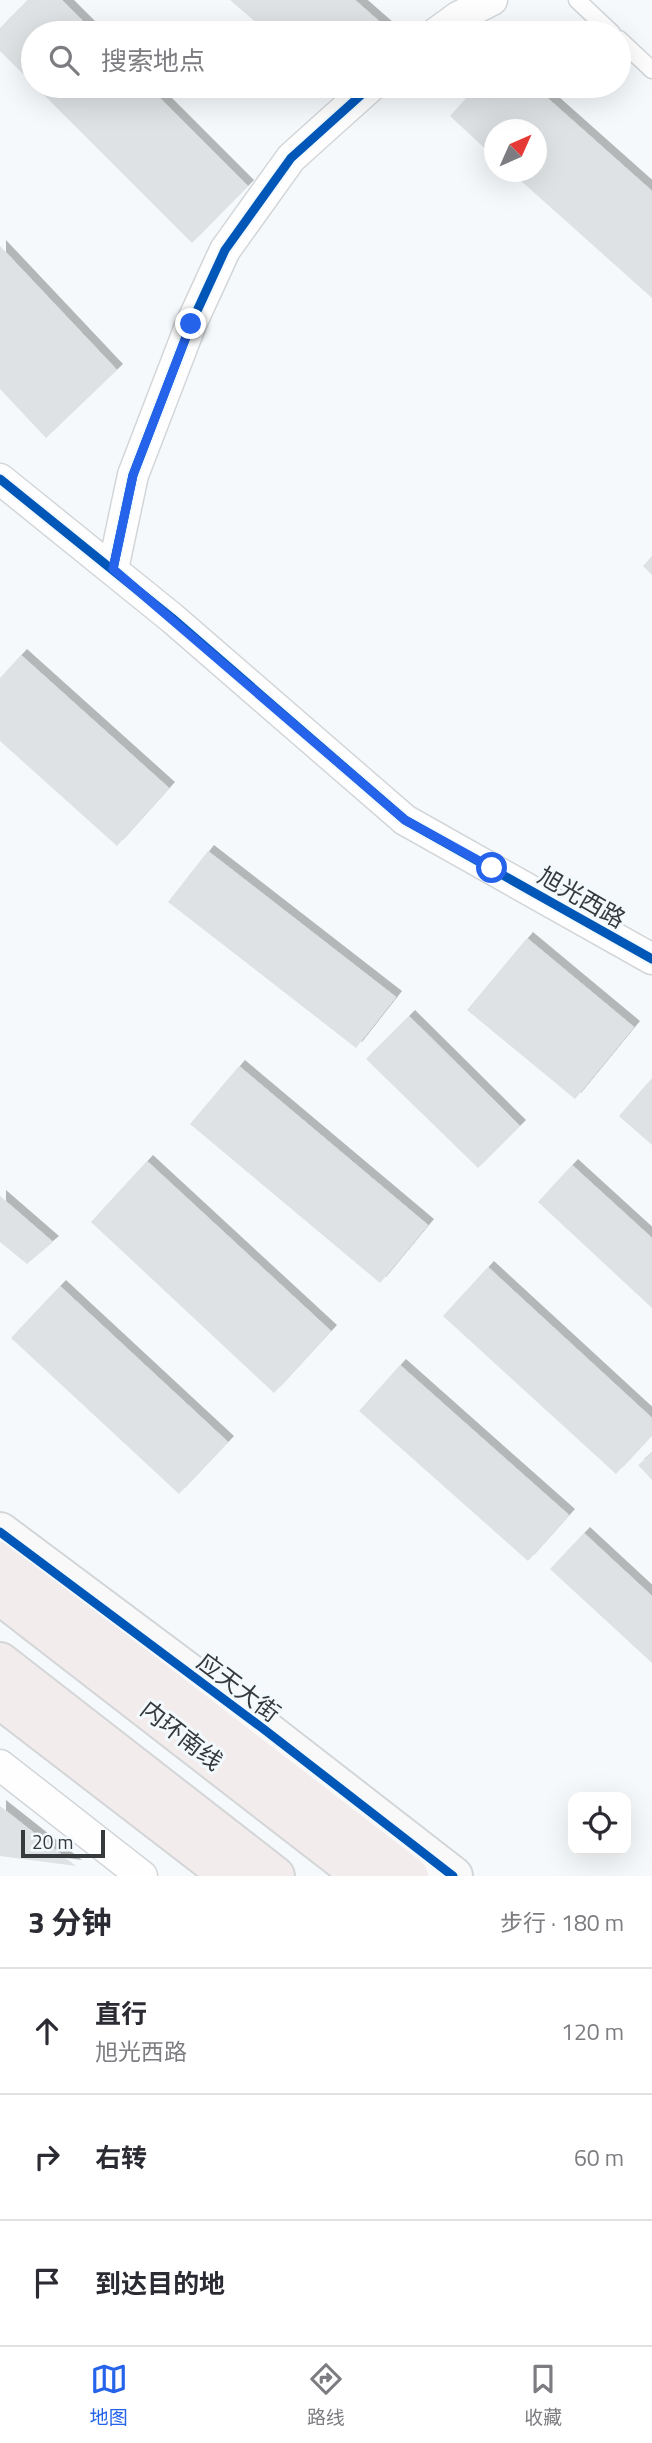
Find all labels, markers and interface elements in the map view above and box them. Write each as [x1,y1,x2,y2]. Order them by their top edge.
search box [21,21,631,98]
icon: search [45,41,83,79]
text: 搜索地点 [101,41,205,80]
north arrow [484,119,547,182]
route end [175,308,206,339]
route start [476,852,507,883]
street label: 旭光西路 [531,857,633,937]
street label: 应天大街 [190,1644,288,1730]
street label: 内环南线 [133,1691,231,1779]
map controls [568,1792,631,1855]
button: locate [568,1792,631,1855]
scale bar [21,1827,105,1859]
text: 20 m [32,1827,73,1856]
text: 3 分钟 [28,1899,111,1945]
text: 步行 · 180 m [500,1905,624,1940]
text: 直行 [95,1994,147,2033]
icon: ahead [28,2012,66,2050]
text: 120 m [561,2014,624,2049]
text: 旭光西路 [95,2034,187,2069]
icon: right [28,2138,66,2176]
text: 右转 [95,2138,147,2177]
text: 60 m [574,2140,624,2175]
icon: arrive [28,2264,66,2302]
text: 到达目的地 [95,2264,225,2303]
tab: 地图 [90,2360,128,2431]
tab: 路线 [307,2360,345,2431]
tab: 收藏 [524,2360,562,2431]

